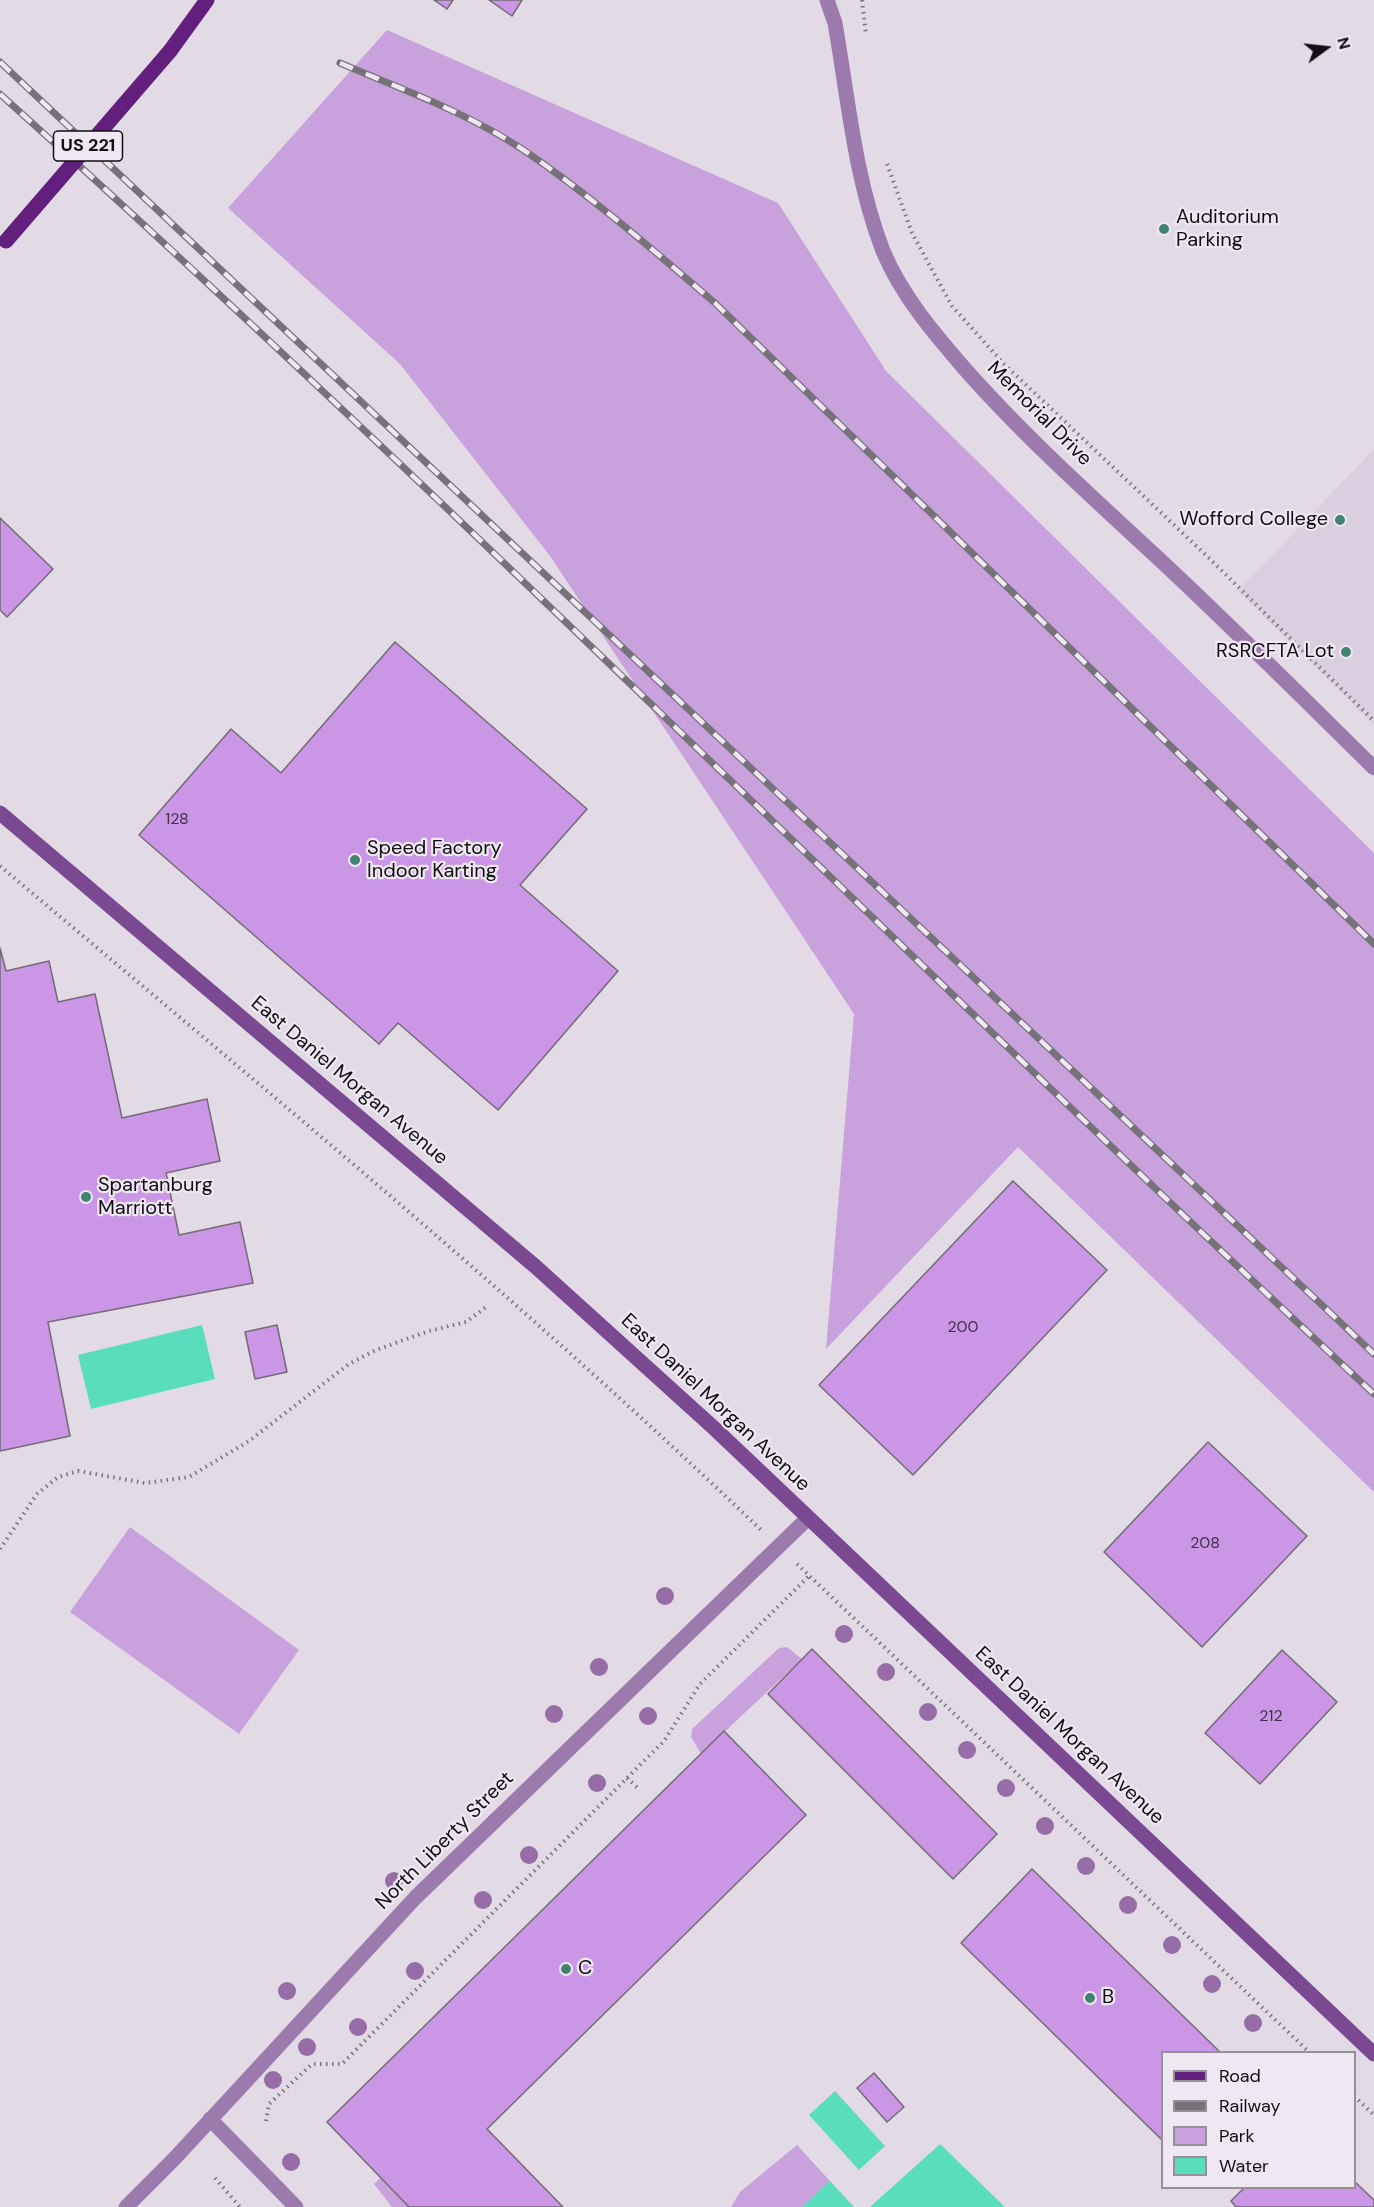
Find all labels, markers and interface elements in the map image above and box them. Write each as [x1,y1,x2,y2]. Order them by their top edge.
north arrow [1296,18,1356,78]
text: N [1332,35,1356,52]
road number: US 221 [54,131,122,161]
place label: Auditorium Parking [1176,206,1279,253]
marker: Auditorium Parking [1157,222,1171,236]
street label: Memorial Drive [982,357,1096,471]
place label: Wofford College [1179,508,1328,532]
marker: Wofford College [1333,513,1347,527]
place label: RSRCFTA Lot [1216,640,1334,664]
marker: RSRCFTA Lot [1339,645,1353,659]
house number: 128 [165,810,189,830]
place label: Speed Factory Indoor Karting [367,837,502,884]
marker: Speed Factory Indoor Karting [348,853,362,867]
street label: East Daniel Morgan Avenue [246,992,452,1170]
place label: Spartanburg Marriott [98,1174,213,1221]
marker: Spartanburg Marriott [79,1190,93,1204]
street label: East Daniel Morgan Avenue [616,1309,814,1497]
house number: 200 [948,1318,978,1338]
house number: 208 [1190,1534,1220,1554]
street label: East Daniel Morgan Avenue [970,1642,1168,1830]
house number: 212 [1259,1707,1283,1727]
street label: North Liberty Street [371,1767,519,1915]
place label: C [578,1957,592,1981]
marker: C [559,1962,573,1976]
place label: B [1102,1986,1114,2010]
marker: B [1083,1991,1097,2005]
legend [1161,2051,1356,2189]
text: Road [1219,2064,1261,2088]
text: Railway [1219,2094,1281,2118]
text: Park [1219,2124,1255,2148]
text: Water [1219,2154,1269,2178]

